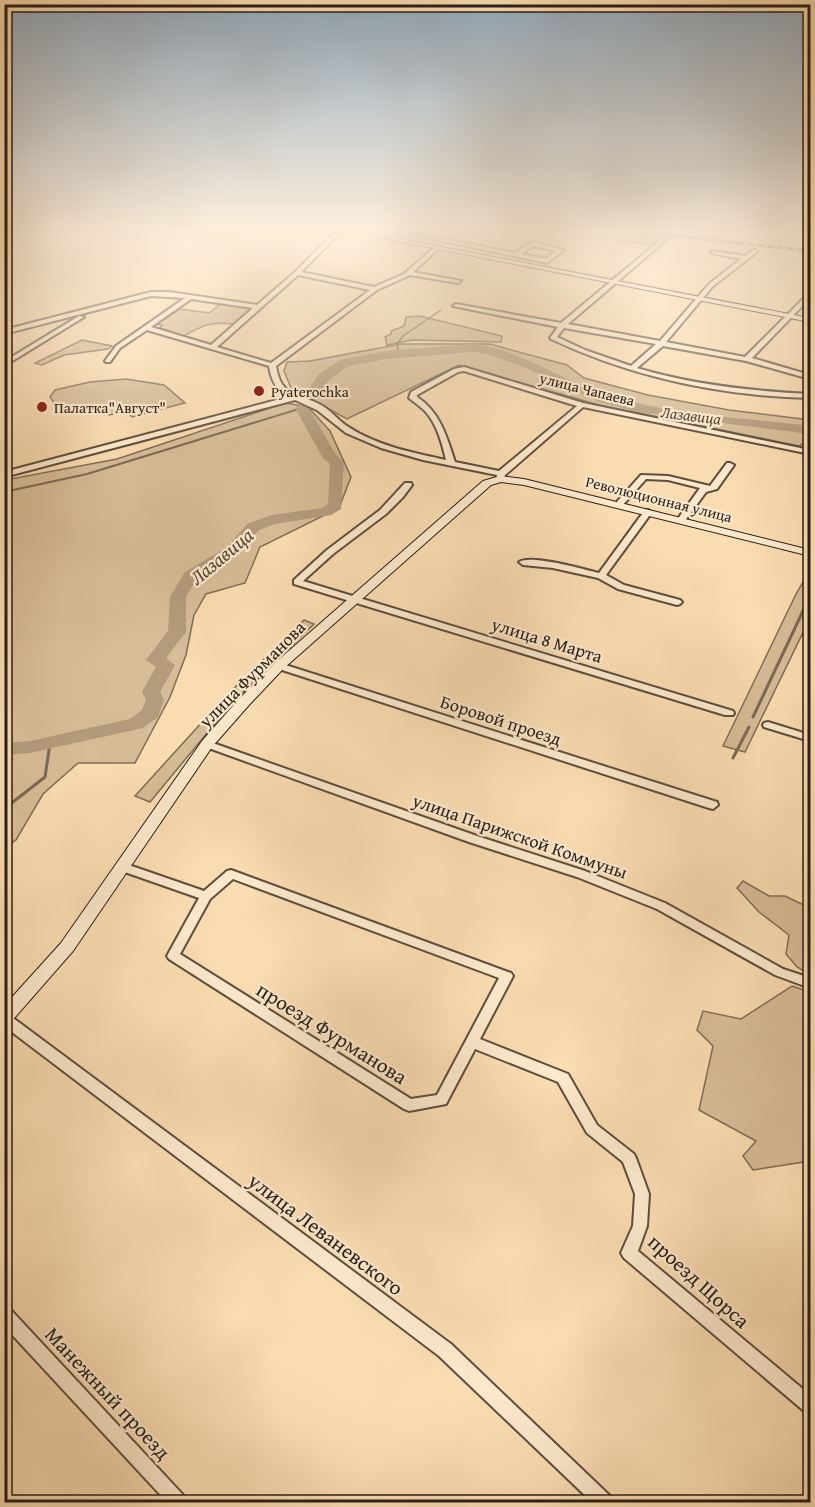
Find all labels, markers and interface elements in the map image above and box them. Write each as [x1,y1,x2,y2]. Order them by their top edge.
street label: улица Чапаева [536,367,638,411]
place label: Pyaterochka [271,381,349,402]
marker: Pyaterochka [252,384,266,398]
place label: Палатка"Август" [54,397,166,418]
water label: Лазавица [660,399,723,431]
marker: Палатка"Август" [35,400,49,414]
street label: Революционная улица [584,471,735,528]
water label: Лазавица [183,520,260,591]
street label: улица 8 Марта [487,610,606,670]
street label: улица Фурманова [192,614,312,734]
street label: Боровой проезд [437,688,565,752]
street label: улица Парижской Коммуны [408,786,631,886]
street label: проезд Фурманова [251,974,413,1092]
street label: улица Леваневского [241,1165,410,1303]
street label: проезд Щорса [641,1227,757,1335]
street label: Манежный проезд [38,1319,178,1467]

